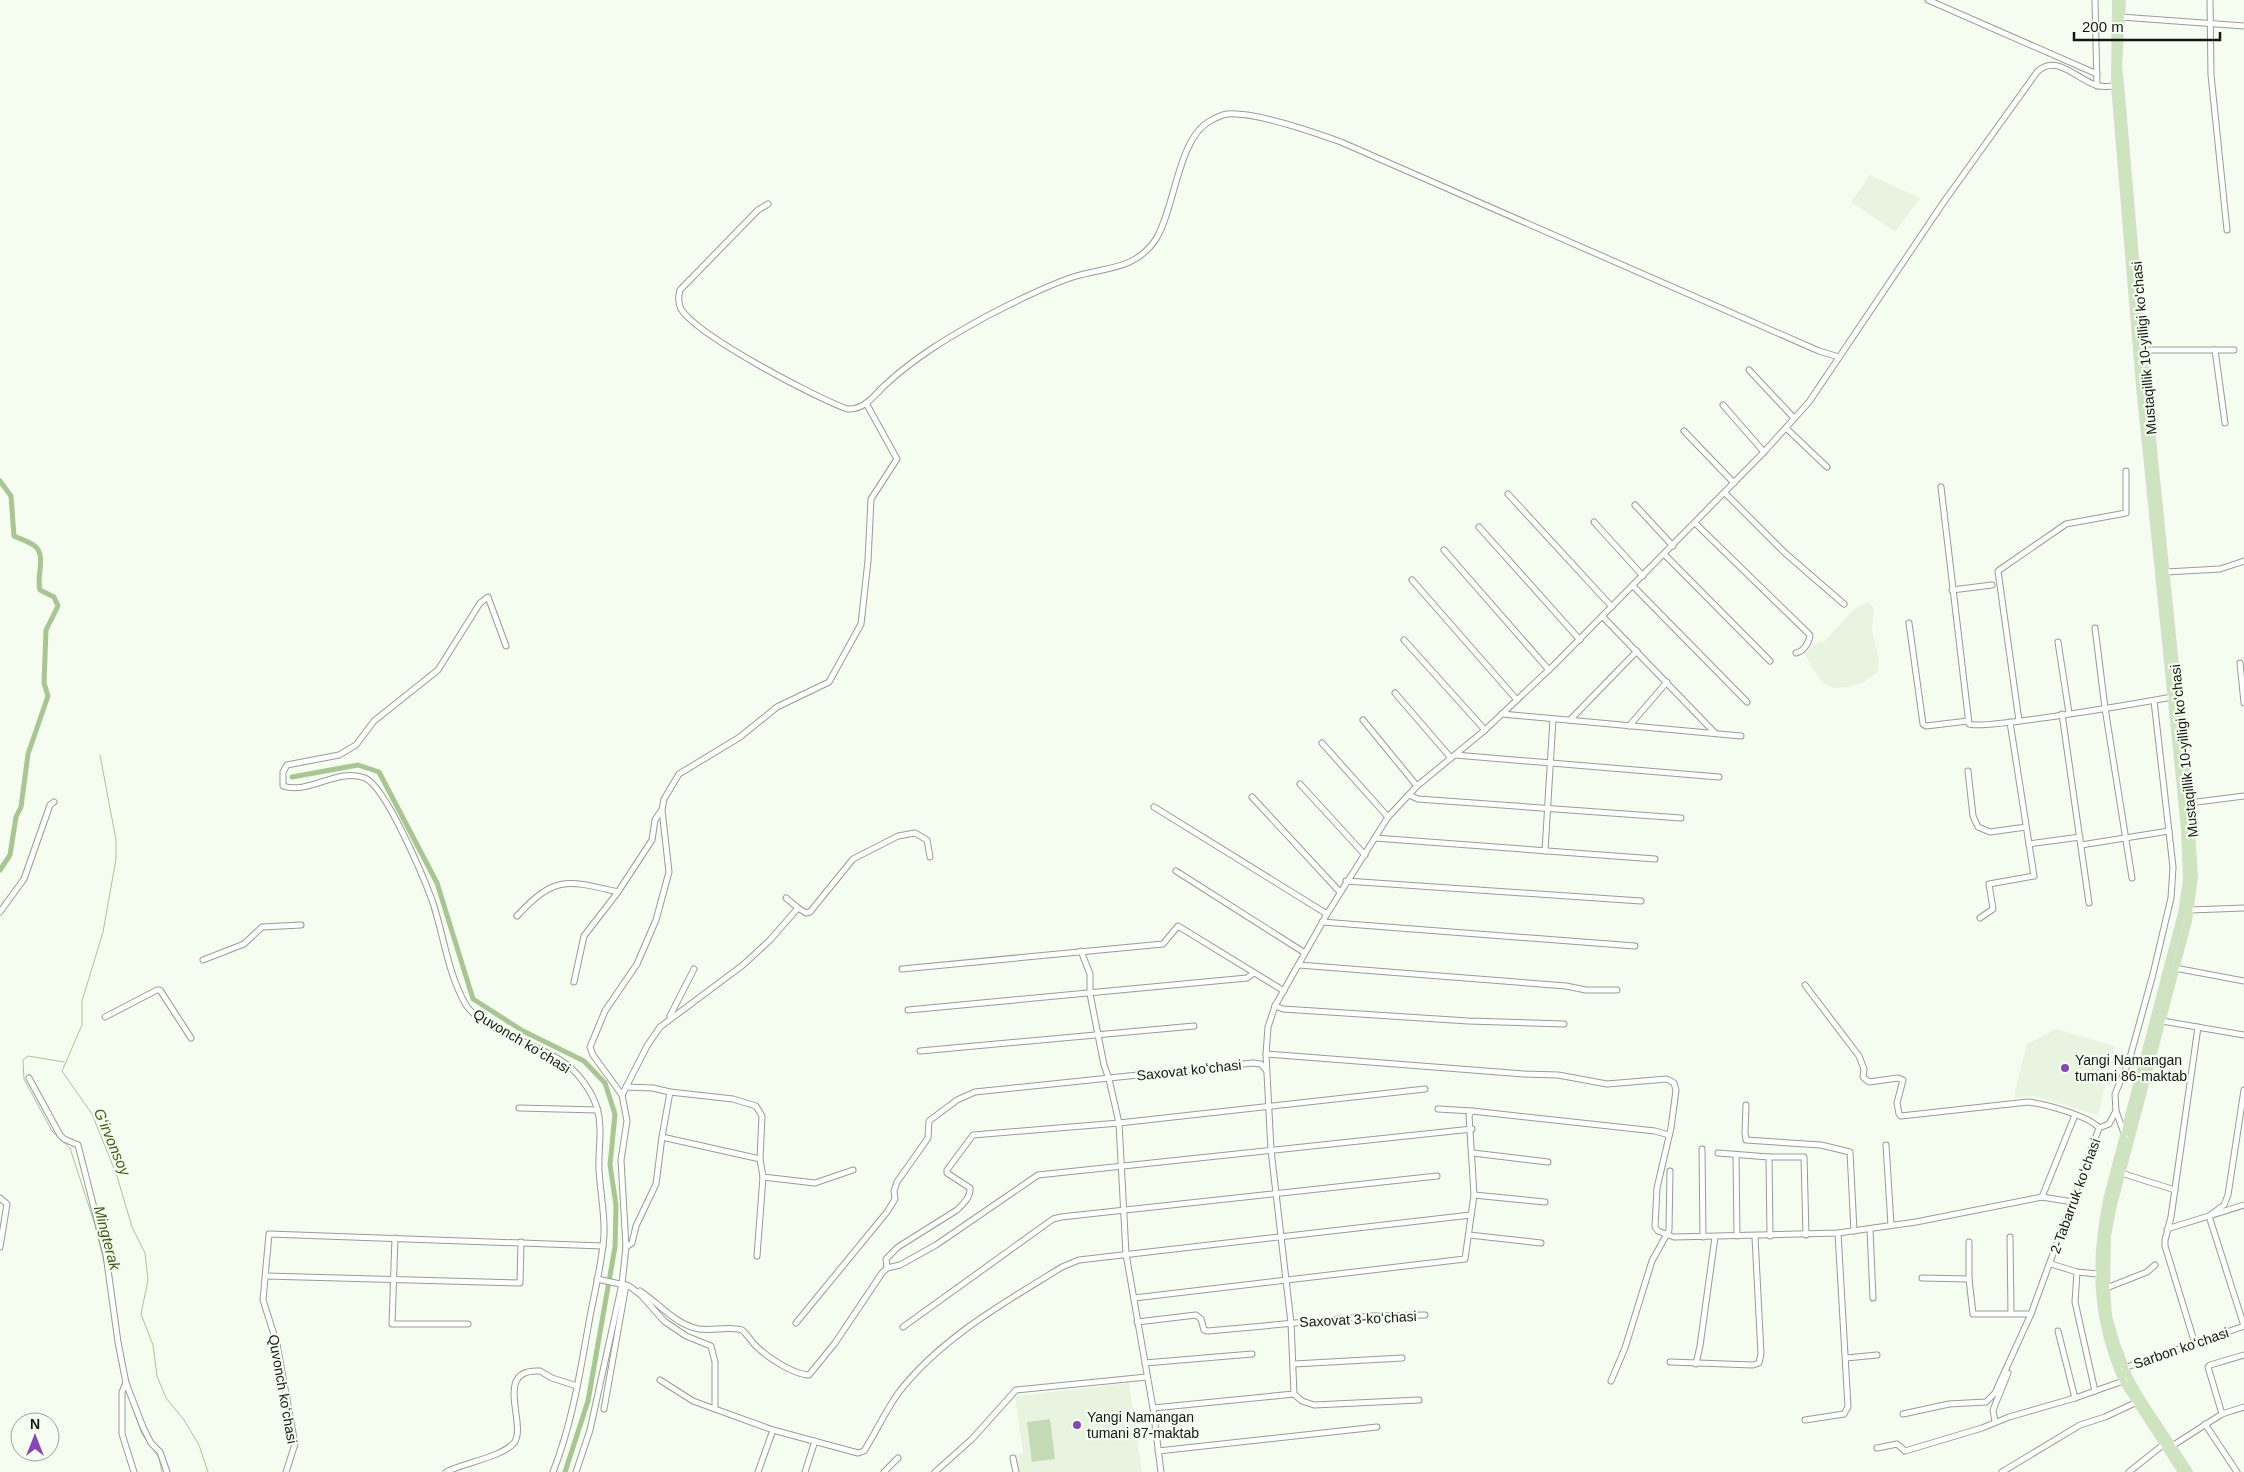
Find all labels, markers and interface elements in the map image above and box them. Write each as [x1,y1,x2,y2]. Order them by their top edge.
scale bar [2074,10,2220,42]
text: 200 m [2082,18,2124,35]
street label: Mustaqillik 10-yilligi ko'chasi [2128,261,2160,435]
street label: Mustaqillik 10-yilligi ko'chasi [2167,664,2201,838]
street label: Quvonch koʻchasi [471,1006,573,1076]
place label: Yangi Namangan tumani 86-maktab [2075,1052,2187,1084]
street label: Saxovat koʻchasi [1136,1057,1242,1083]
marker: Yangi Namangan tumani 86-maktab [2059,1062,2071,1074]
water label: G‘irvonsoy [91,1106,135,1179]
street label: 2-Tabarruk koʻchasi [2047,1136,2103,1256]
water label: Mingterak [91,1204,125,1273]
street label: Saxovat 3-koʻchasi [1299,1308,1417,1330]
street label: Sarbon koʻchasi [2131,1324,2231,1372]
street label: Quvonch koʻchasi [266,1333,300,1445]
place label: Yangi Namangan tumani 87-maktab [1087,1409,1199,1441]
north arrow [10,1412,60,1462]
text: N [30,1416,40,1432]
marker: Yangi Namangan tumani 87-maktab [1071,1419,1083,1431]

